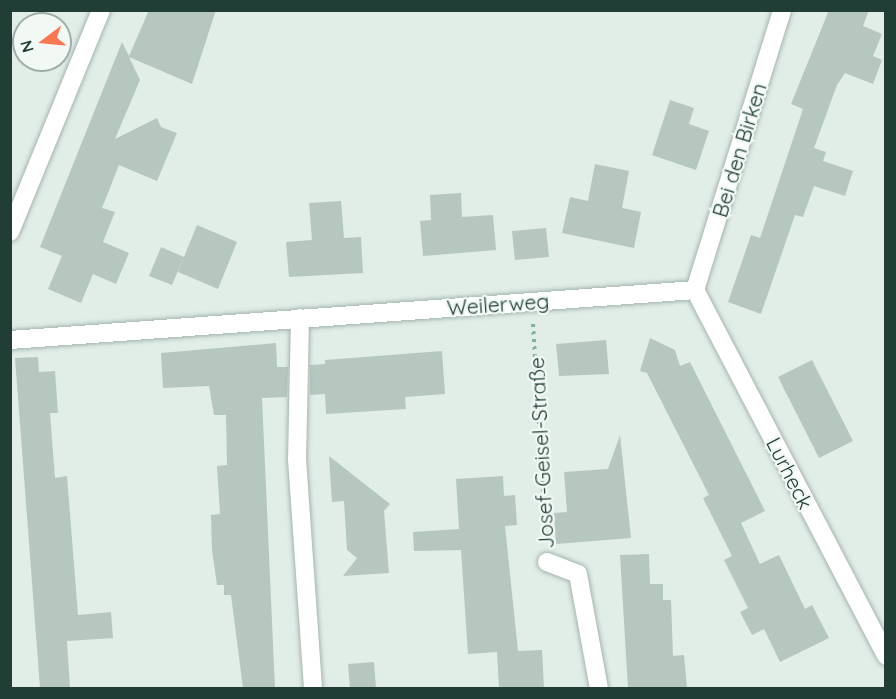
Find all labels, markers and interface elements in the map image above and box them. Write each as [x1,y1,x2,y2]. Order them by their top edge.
north arrow [12,12,72,72]
text: N [15,38,38,55]
street label: Bei den Birken [707,80,771,220]
street label: Weilerweg [446,288,550,320]
street label: Josef-Geisel-Straße [523,357,559,549]
street label: Lurheck [761,433,819,513]

